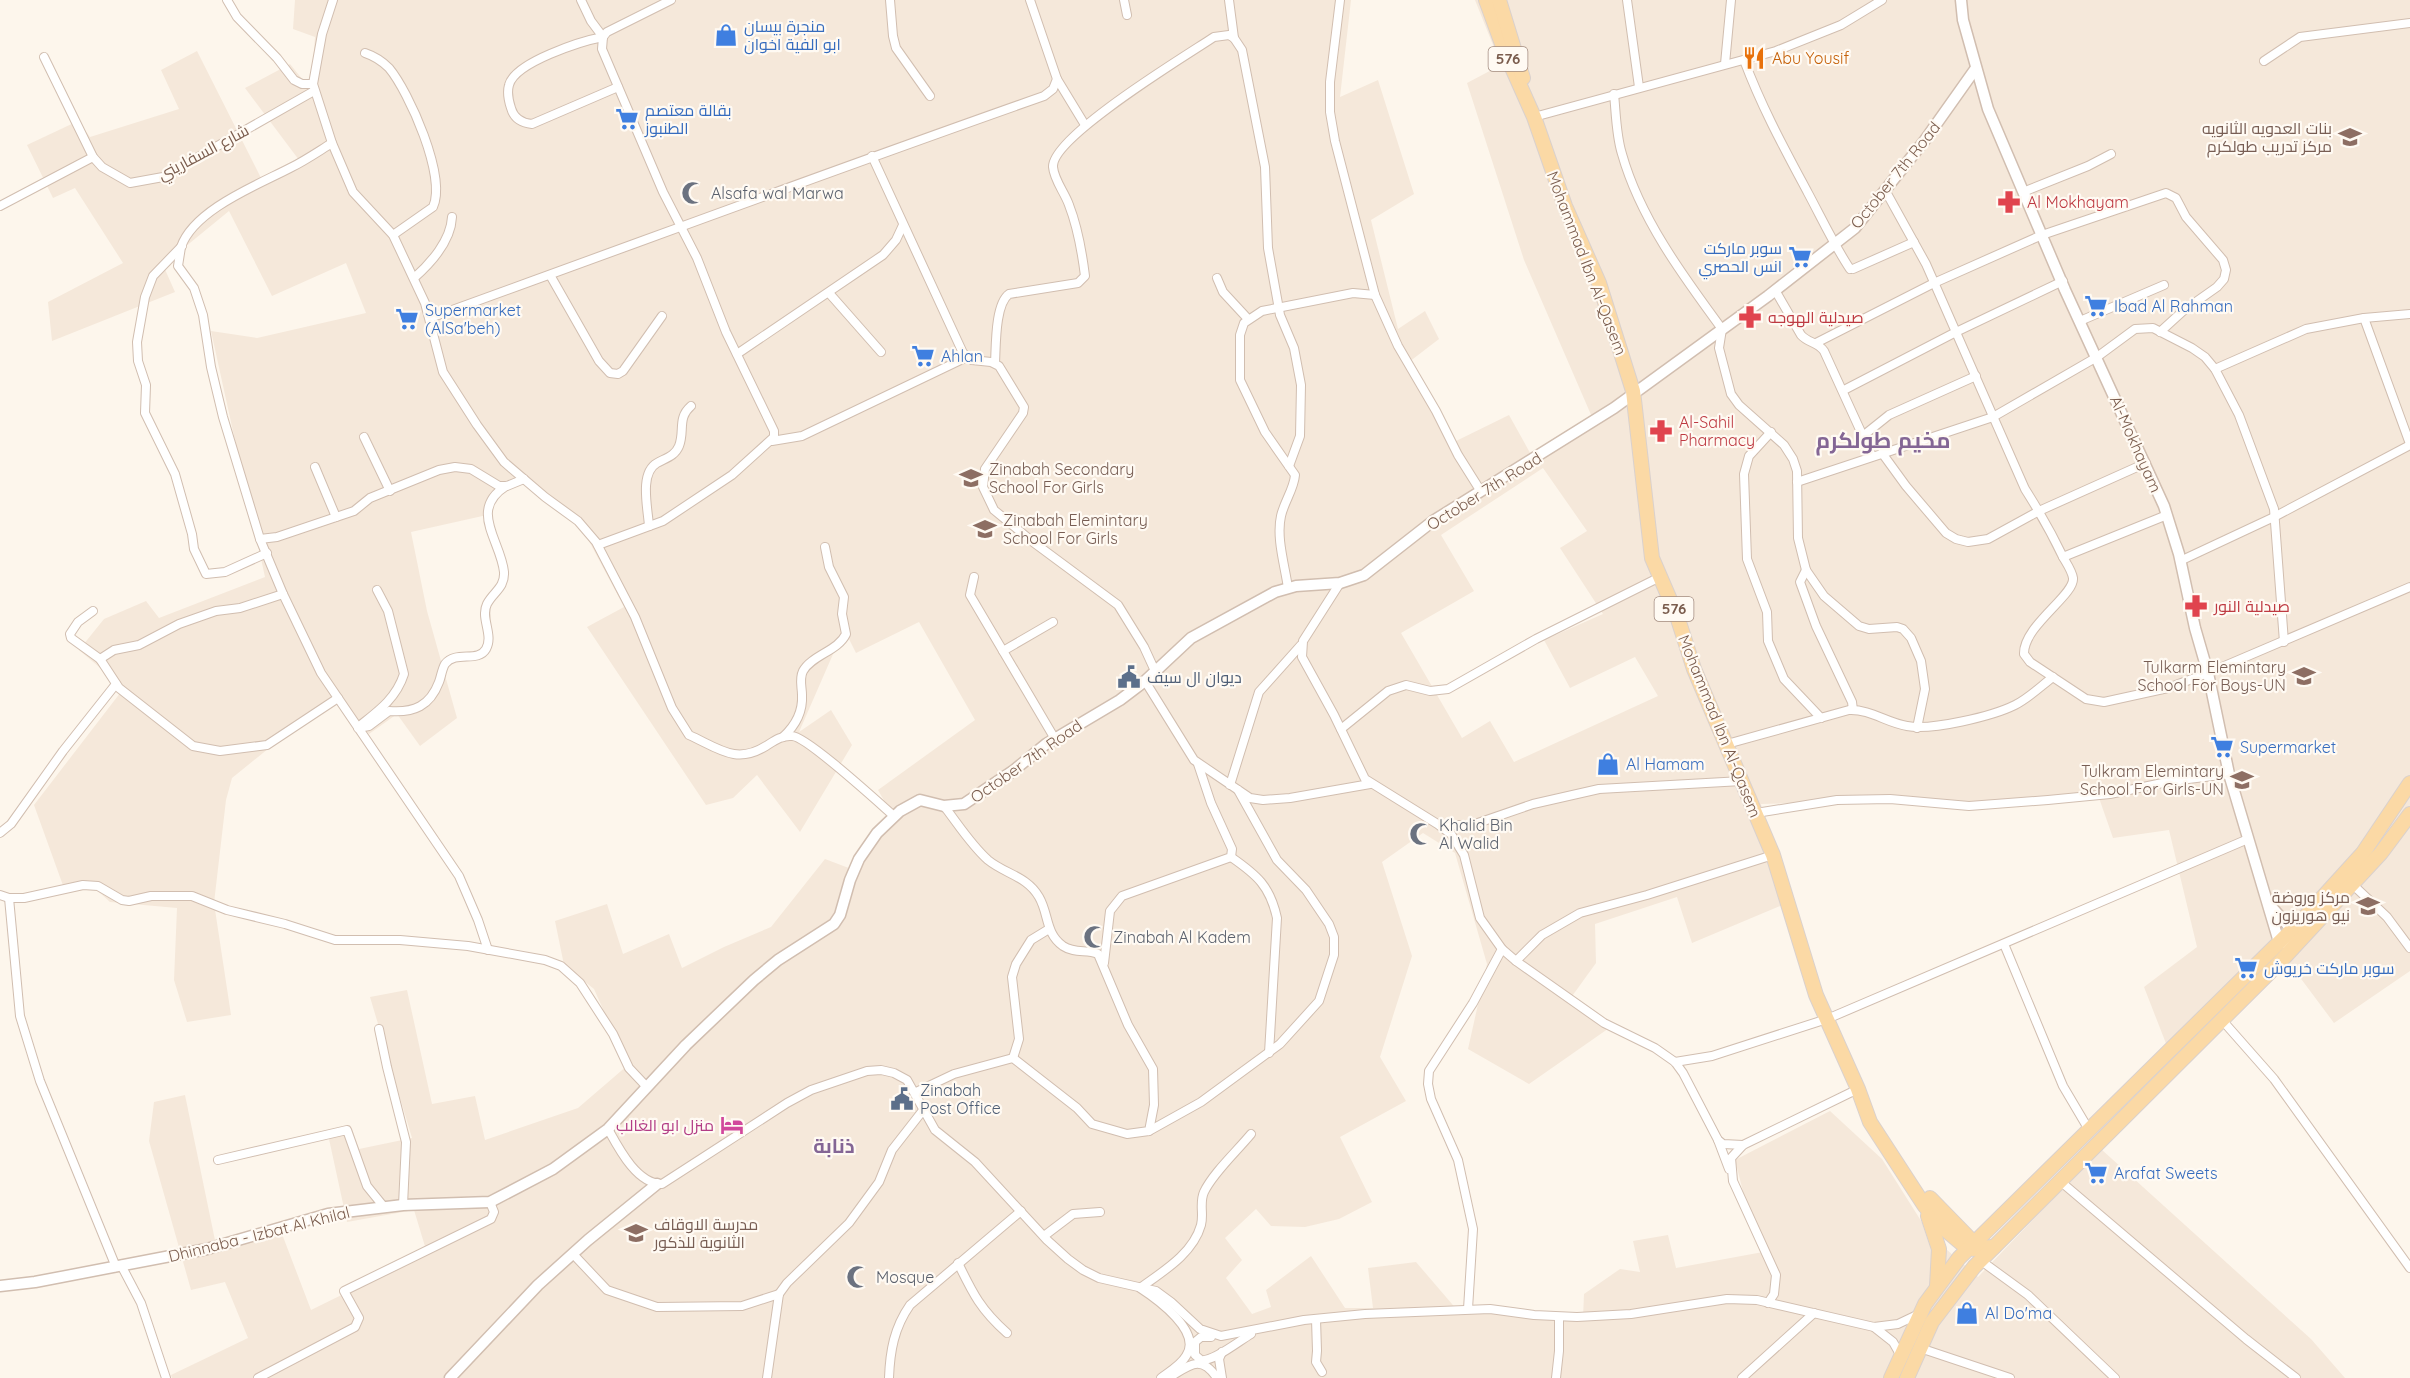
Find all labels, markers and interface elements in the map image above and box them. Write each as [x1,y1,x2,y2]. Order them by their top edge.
place label: منجرة بيسان ابو الفية اخوان [744,16,841,55]
shop icon: منجرة بيسان ابو الفية اخوان [713,22,739,48]
restaurant icon: Abu Yousif [1741,45,1767,71]
road number: 576 [1488,47,1528,71]
place label: Abu Yousif [1772,48,1850,68]
place label: بقالة معتصم الطنبوز [644,100,732,138]
supermarket icon: بقالة معتصم الطنبوز [614,106,640,132]
street label: October 7th Road [1846,118,1944,232]
place label: بنات العدويه الثانويه مركز تدريب طولكرم [2202,118,2332,158]
street label: شارع السفاريني [154,120,254,188]
school or university icon: بنات العدويه الثانويه مركز تدريب طولكرم [2337,124,2363,150]
street label: Mohammad Ibn Al-Qasem [1543,168,1631,358]
mosque icon: Alsafa wal Marwa [680,180,706,206]
place label: Alsafa wal Marwa [711,183,844,203]
pharmacy icon: Al Mokhayam [1996,189,2022,215]
place label: Al Mokhayam [2027,192,2129,212]
place label: سوبر ماركت انس الحصري [1699,238,1782,280]
supermarket icon: سوبر ماركت انس الحصري [1787,244,1813,270]
supermarket icon: Ibad Al Rahman [2083,293,2109,319]
place label: Ibad Al Rahman [2114,296,2233,316]
place label: Supermarket (AlSa'beh) [425,300,521,338]
pharmacy icon: صيدلية الهوجه [1737,304,1763,330]
supermarket icon: Supermarket (AlSa'beh) [394,306,420,332]
place label: صيدلية الهوجه [1768,307,1864,328]
supermarket icon: Ahlan [910,343,936,369]
place label: Ahlan [941,346,983,366]
street label: Al-Mokhayam [2106,393,2166,495]
place label: Al-Sahil Pharmacy [1679,412,1755,450]
pharmacy icon: Al-Sahil Pharmacy [1648,418,1674,444]
district label: مخيم طولكرم [1816,426,1950,456]
street label: October 7th Road [1423,448,1545,534]
place label: Zinabah Secondary School For Girls [989,459,1134,497]
school or university icon: Zinabah Secondary School For Girls [958,465,984,491]
place label: Zinabah Elemintary School For Girls [1003,510,1148,548]
school or university icon: Zinabah Elemintary School For Girls [972,516,998,542]
pharmacy icon: صيدلية النور [2183,593,2209,619]
place label: صيدلية النور [2213,596,2290,616]
road number: 576 [1654,597,1694,621]
street label: Mohammad Ibn Al-Qasem [1674,632,1766,820]
place label: Tulkarm Elemintary School For Boys-UN [2137,657,2286,695]
school or university icon: Tulkarm Elemintary School For Boys-UN [2291,663,2317,689]
public building icon: ديوان ال سيف [1116,664,1142,690]
place label: ديوان ال سيف [1147,667,1242,688]
street label: October 7th Road [966,715,1086,807]
supermarket icon: Supermarket [2209,734,2235,760]
place label: Supermarket [2240,737,2336,757]
shop icon: Al Hamam [1595,751,1621,777]
place label: Al Hamam [1626,754,1705,774]
place label: Tulkram Elemintary School For Girls-UN [2080,761,2224,799]
school or university icon: Tulkram Elemintary School For Girls-UN [2229,767,2255,793]
place label: Khalid Bin Al Walid [1439,815,1513,853]
mosque icon: Khalid Bin Al Walid [1408,821,1434,847]
place label: مركز وروضة نيو هوريزون [2271,887,2350,926]
school or university icon: مركز وروضة نيو هوريزون [2355,893,2381,919]
mosque icon: Zinabah Al Kadem [1082,924,1108,950]
place label: Zinabah Al Kadem [1113,927,1251,947]
supermarket icon: سوبر ماركت خريوش [2233,955,2259,981]
place label: سوبر ماركت خريوش [2264,958,2394,979]
place label: Zinabah Post Office [920,1080,1001,1118]
public building icon: Zinabah Post Office [889,1086,915,1112]
hotel icon: منزل ابو الغالب [719,1112,745,1138]
place label: منزل ابو الغالب [616,1115,714,1136]
district label: ذنابة [813,1133,855,1158]
supermarket icon: Arafat Sweets [2083,1160,2109,1186]
place label: Arafat Sweets [2114,1163,2218,1183]
street label: Dhinnaba - Izbat Al Khilal [166,1202,352,1266]
place label: مدرسة الاوقاف الثانوية للذكور [653,1214,758,1252]
school or university icon: مدرسة الاوقاف الثانوية للذكور [623,1220,649,1246]
mosque icon: Mosque [845,1264,871,1290]
place label: Mosque [876,1267,934,1287]
shop icon: Al Do'ma [1954,1300,1980,1326]
place label: Al Do'ma [1985,1303,2052,1323]

